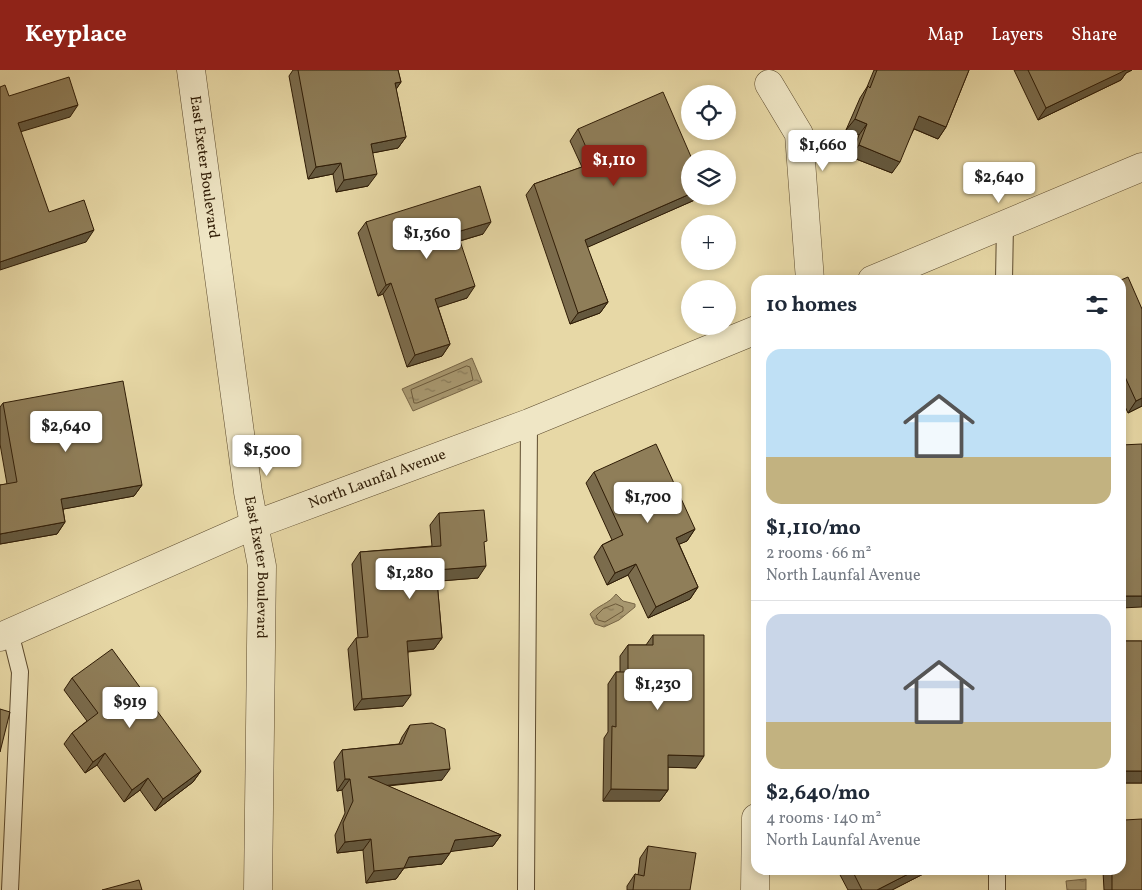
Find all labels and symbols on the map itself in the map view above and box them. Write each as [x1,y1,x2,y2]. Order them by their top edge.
street label: East Exeter Boulevard [184,94,224,240]
pin: $1,660 [782,129,864,172]
pin: $1,110 [573,144,655,187]
pin: $2,640 [958,162,1040,204]
pin: $1,360 [386,218,468,260]
pin: $2,640 [25,410,107,453]
pin: $1,500 [226,434,308,477]
street label: North Launfal Avenue [305,444,449,514]
pin: $1,700 [607,482,689,524]
street label: East Exeter Boulevard [238,494,273,639]
pin: $1,280 [369,558,451,600]
pin: $1,230 [617,668,699,711]
pin: $919 [100,686,160,729]

